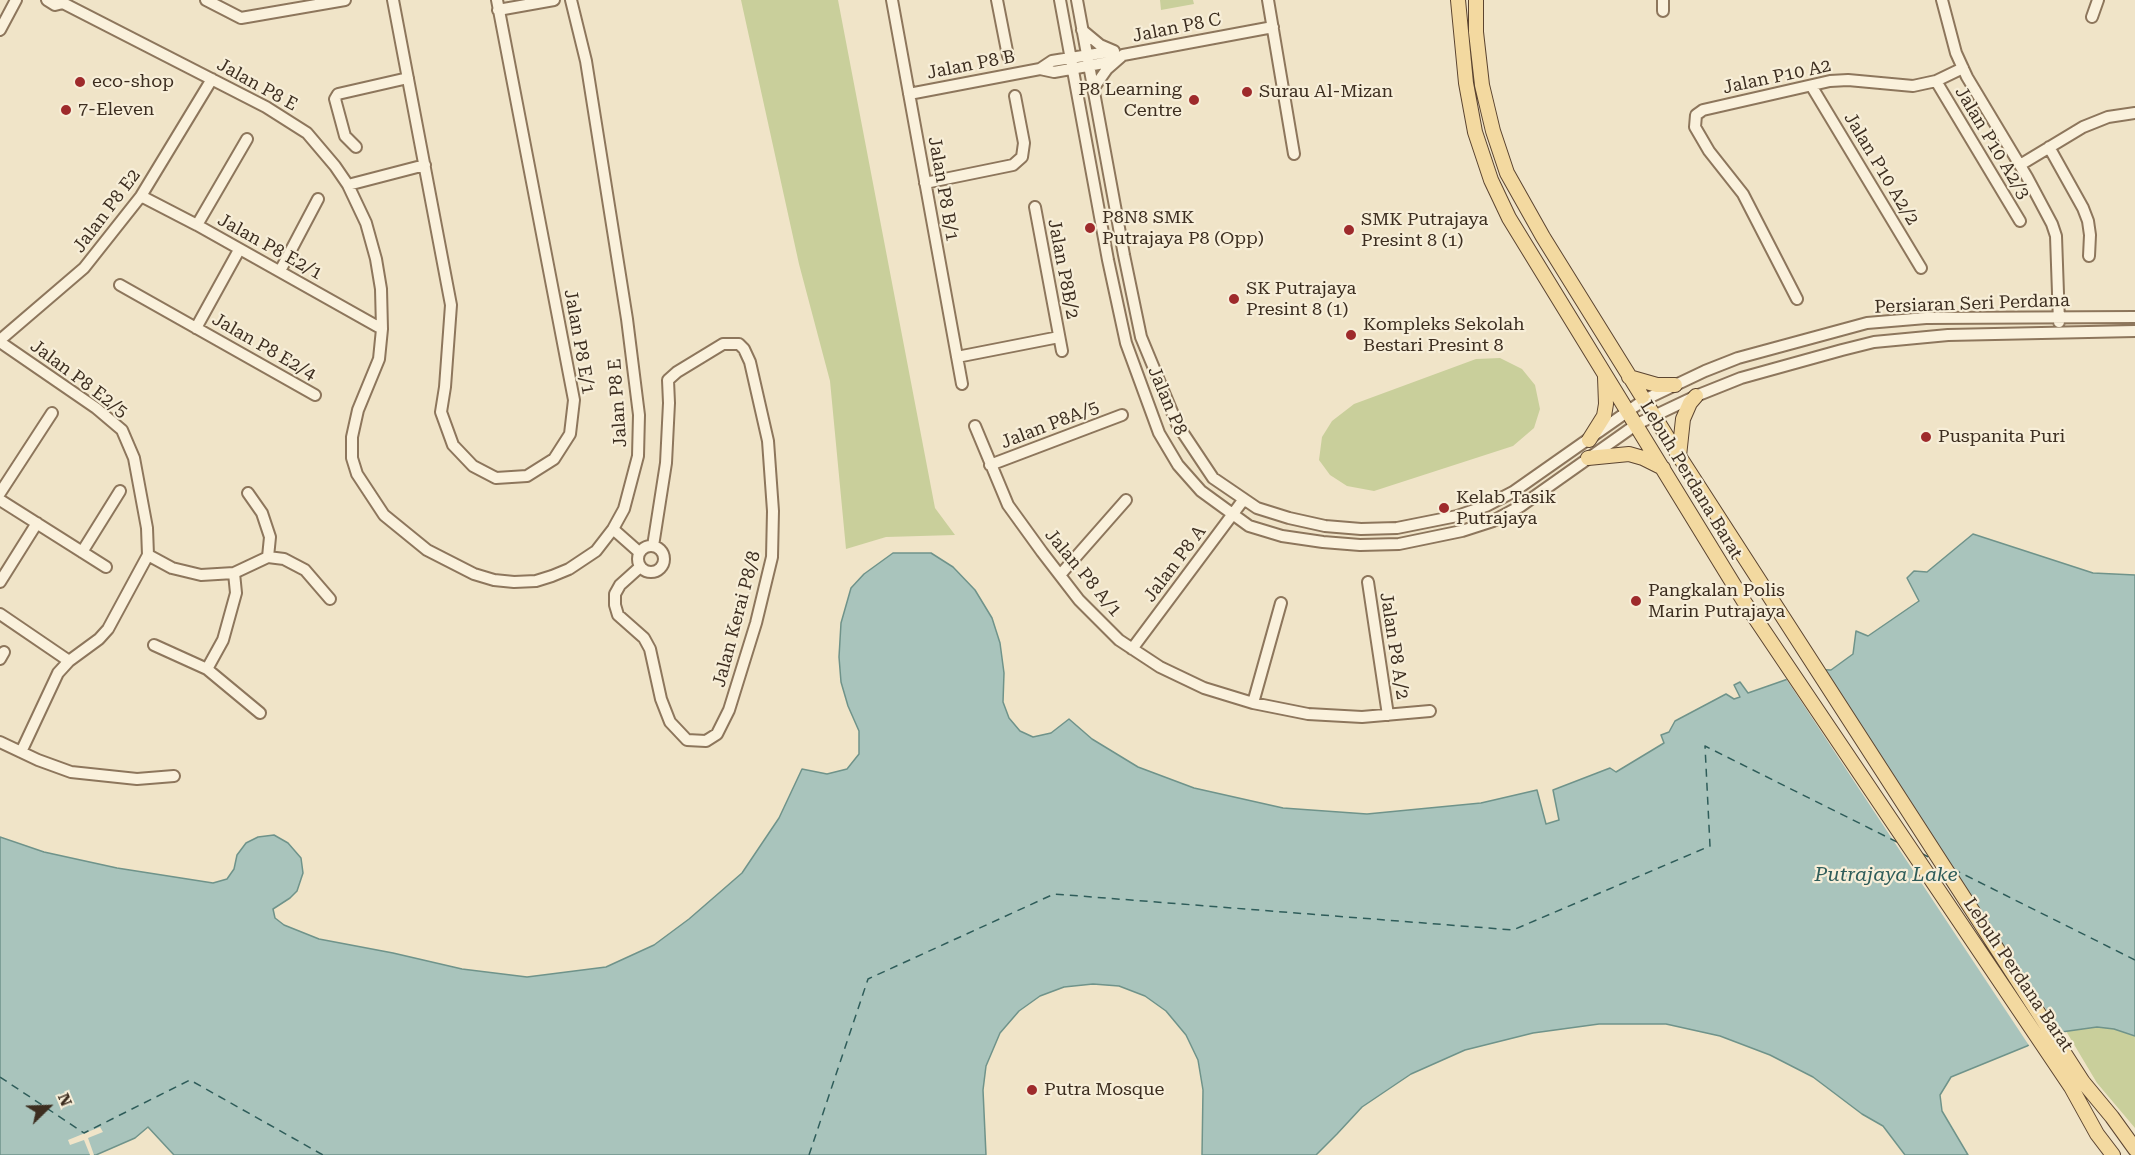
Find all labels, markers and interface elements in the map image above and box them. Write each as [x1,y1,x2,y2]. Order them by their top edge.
street label: Jalan P8 C [1131,9,1223,47]
street label: Jalan P8 B [925,46,1017,84]
street label: Jalan P8 E [213,54,301,116]
street label: Jalan P10 A2 [1721,55,1833,99]
place label: eco-shop [92,71,174,93]
marker: eco-shop [73,75,87,89]
place label: P8 Learning Centre [1078,79,1182,122]
place label: Surau Al-Mizan [1259,81,1393,103]
street label: Jalan P10 A2/3 [1950,83,2034,203]
marker: Surau Al-Mizan [1240,85,1254,99]
marker: P8 Learning Centre [1187,93,1201,107]
place label: 7-Eleven [78,99,154,121]
marker: 7-Eleven [59,103,73,117]
street label: Jalan P10 A2/2 [1839,109,1923,229]
street label: Jalan P8 B/1 [923,135,963,243]
street label: Jalan P8 E2 [69,165,145,257]
place label: P8N8 SMK Putrajaya P8 (Opp) [1102,207,1264,250]
street label: Jalan P8 E2/1 [214,209,326,285]
place label: SMK Putrajaya Presint 8 (1) [1361,209,1488,252]
street label: Jalan P8B/2 [1043,217,1083,321]
marker: P8N8 SMK Putrajaya P8 (Opp) [1083,221,1097,235]
marker: SMK Putrajaya Presint 8 (1) [1342,223,1356,237]
place label: SK Putrajaya Presint 8 (1) [1246,278,1356,320]
street label: Jalan P8 E/1 [559,288,599,396]
street label: Persiaran Seri Perdana [1874,290,2070,318]
marker: SK Putrajaya Presint 8 (1) [1227,292,1241,306]
street label: Jalan P8 E2/4 [208,309,320,385]
place label: Kompleks Sekolah Bestari Presint 8 [1363,314,1525,356]
marker: Kompleks Sekolah Bestari Presint 8 [1344,328,1358,342]
street label: Jalan P8 E2/5 [26,335,132,423]
street label: Jalan P8 E [604,358,632,448]
street label: Jalan P8 [1143,363,1191,439]
street label: Jalan P8A/5 [998,396,1102,454]
street label: Lebuh Perdana Barat [1635,397,1747,563]
place label: Puspanita Puri [1938,426,2065,448]
marker: Puspanita Puri [1919,430,1933,444]
place label: Kelab Tasik Putrajaya [1456,487,1556,530]
marker: Kelab Tasik Putrajaya [1437,501,1451,515]
street label: Jalan P8 A [1139,522,1211,606]
street label: Jalan P8 A/1 [1040,525,1126,621]
street label: Jalan Kerai P8/8 [708,548,766,690]
place label: Pangkalan Polis Marin Putrajaya [1648,580,1785,622]
street label: Jalan P8 A/2 [1375,591,1413,701]
marker: Pangkalan Polis Marin Putrajaya [1629,594,1643,608]
water label: Putrajaya Lake [1814,863,1958,887]
street label: Lebuh Perdana Barat [1959,894,2077,1056]
north arrow [18,1077,78,1137]
place label: Putra Mosque [1044,1079,1164,1101]
marker: Putra Mosque [1025,1083,1039,1097]
text: N [54,1090,76,1109]

